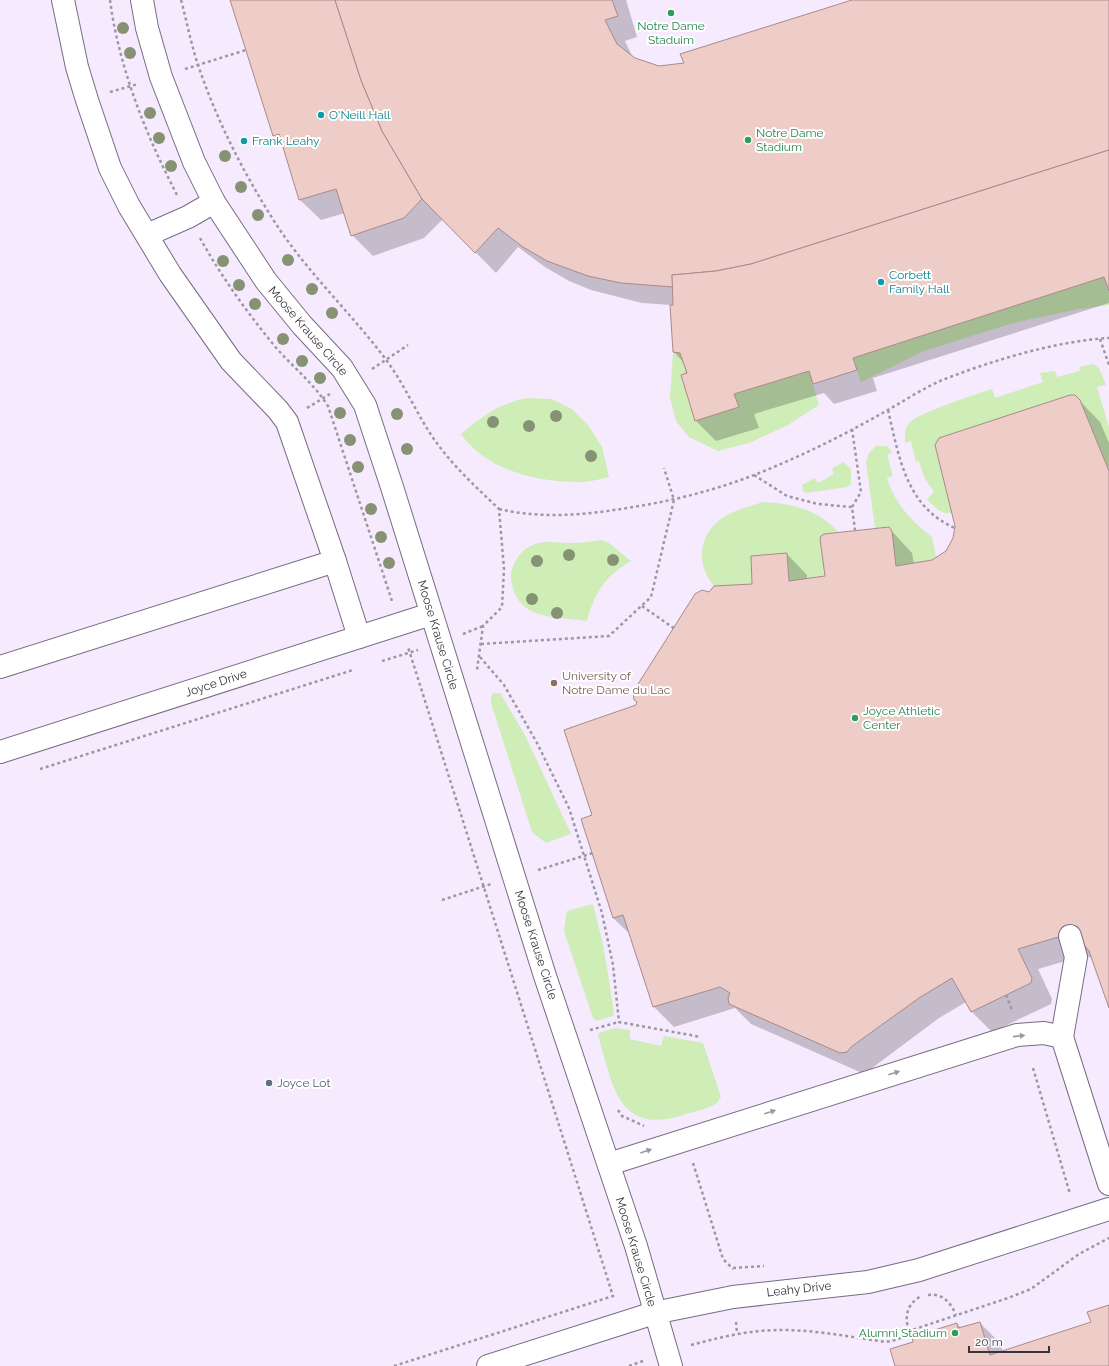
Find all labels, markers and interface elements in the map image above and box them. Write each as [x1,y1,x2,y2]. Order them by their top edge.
marker: Notre Dame Staduim [666,8,676,18]
place label: Notre Dame Staduim [637,19,705,47]
place label: O'Neill Hall [329,108,391,122]
marker: O'Neill Hall [316,110,326,120]
place label: Notre Dame Stadium [756,126,824,154]
place label: Frank Leahy [252,134,320,148]
marker: Notre Dame Stadium [743,135,753,145]
marker: Frank Leahy [239,136,249,146]
place label: Corbett Family Hall [889,268,950,296]
marker: Corbett Family Hall [876,277,886,287]
street label: Moose Krause Circle [265,283,351,379]
street label: Moose Krause Circle [415,579,461,691]
street label: Joyce Drive [183,666,249,700]
place label: University of Notre Dame du Lac [562,669,671,697]
marker: University of Notre Dame du Lac [549,678,559,688]
place label: Joyce Athletic Center [863,704,941,732]
marker: Joyce Athletic Center [850,713,860,723]
street label: Moose Krause Circle [512,889,560,1001]
one-way arrow [1012,1033,1025,1039]
one-way arrow [889,1070,901,1076]
place label: Joyce Lot [277,1076,330,1090]
marker: Joyce Lot [264,1078,274,1088]
one-way arrow [765,1109,777,1115]
one-way arrow [641,1148,653,1154]
street label: Moose Krause Circle [613,1196,659,1308]
street label: Leahy Drive [766,1279,832,1299]
place label: Alumni Stadium [859,1326,947,1340]
marker: Alumni Stadium [950,1328,960,1338]
scale bar [969,1328,1049,1354]
text: 20 m [975,1335,1003,1349]

